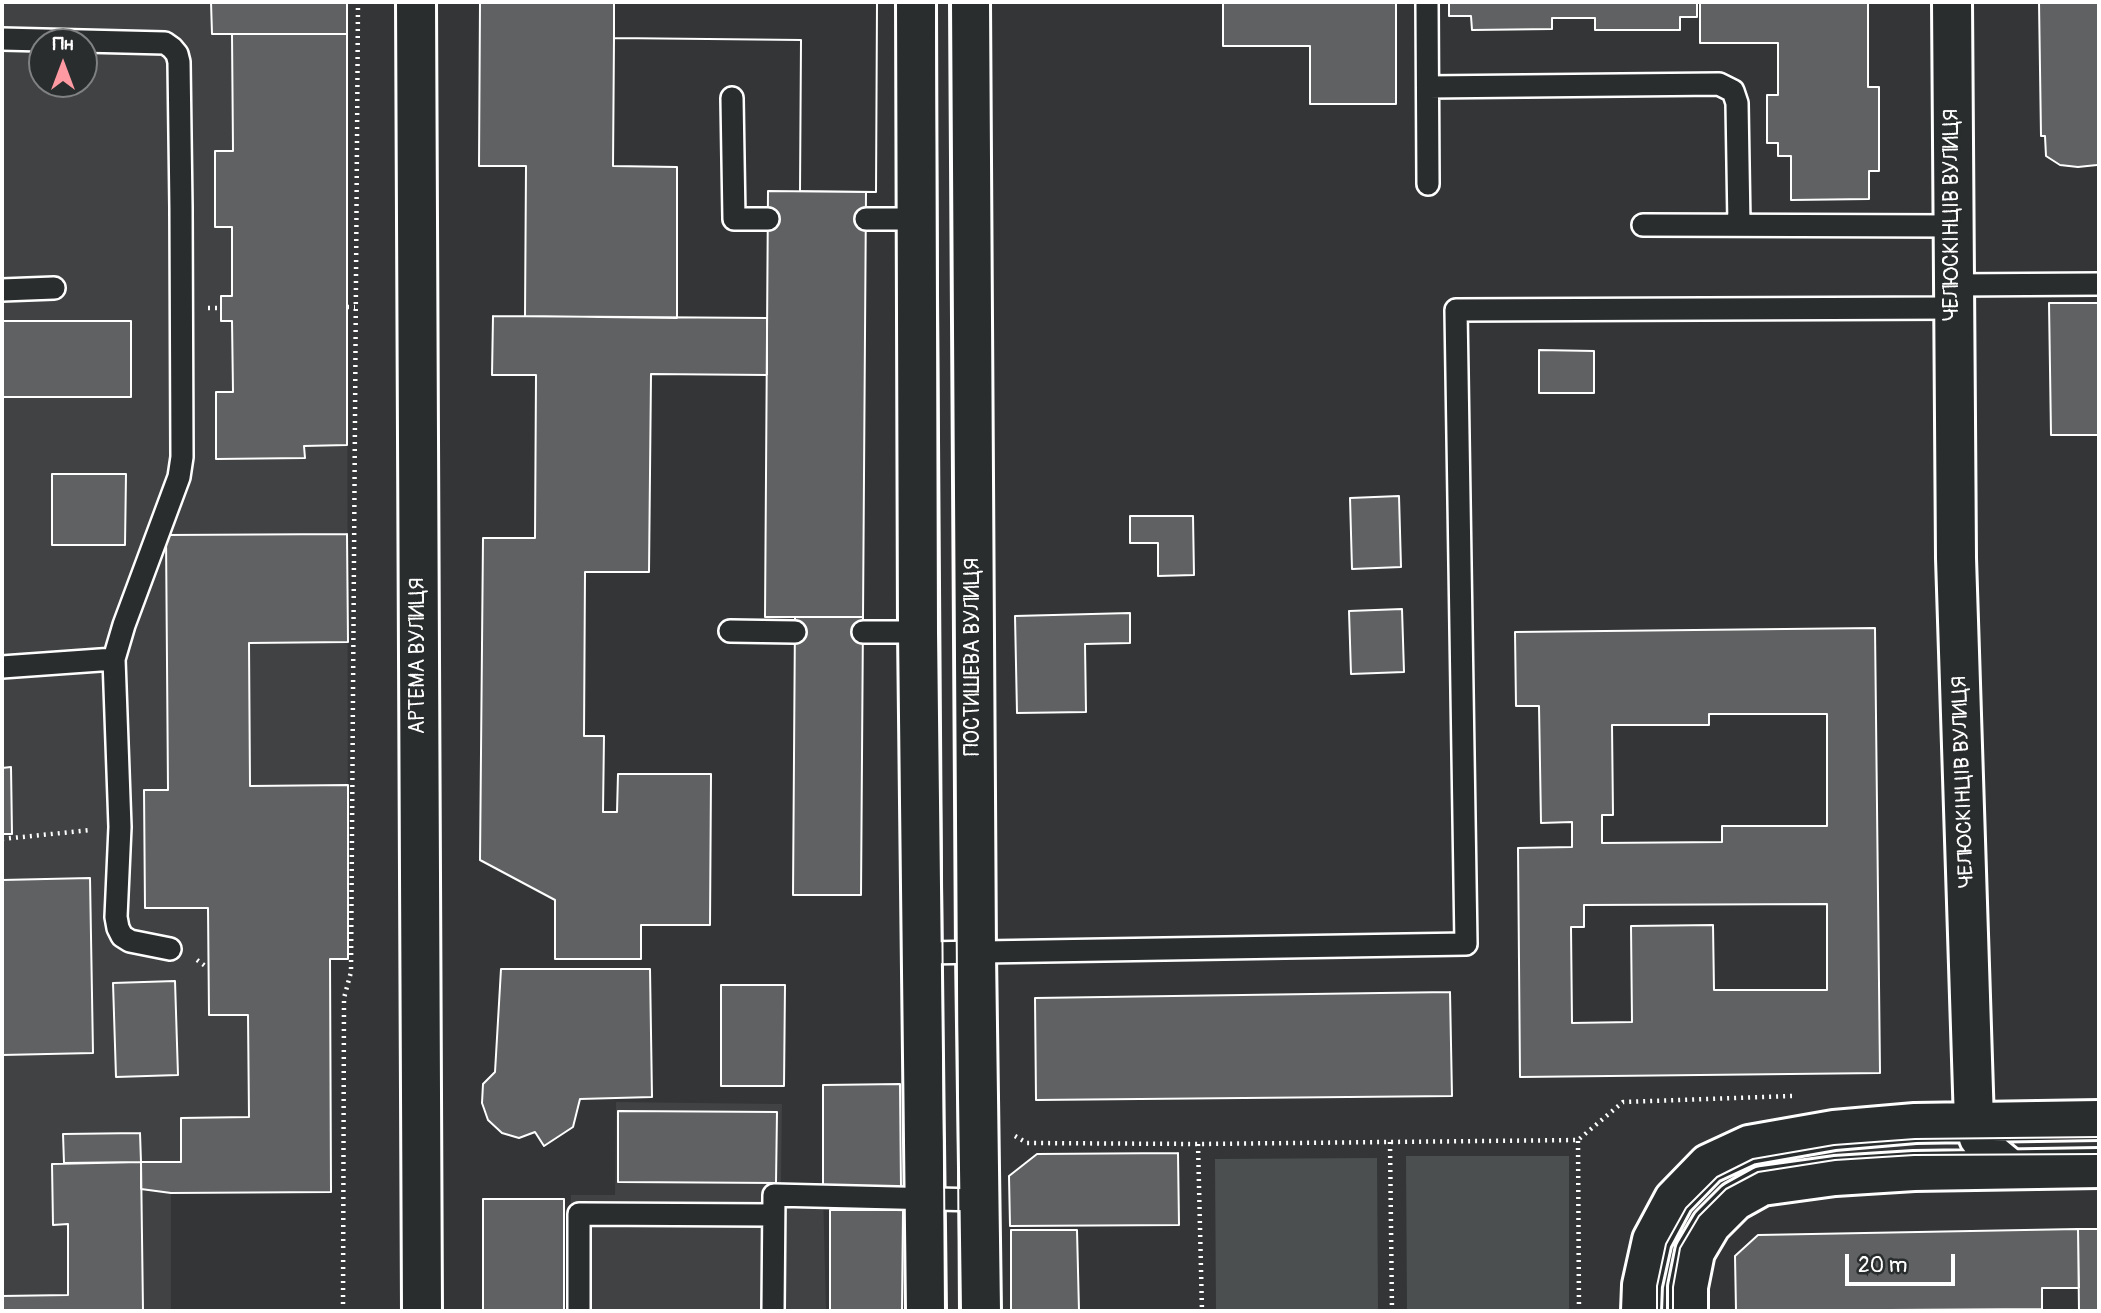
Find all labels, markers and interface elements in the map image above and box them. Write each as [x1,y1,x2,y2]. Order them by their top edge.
north arrow [28,28,98,98]
text: Пн [53,32,73,56]
street label: ЧЕЛЮСКІНЦІВ ВУЛИЦЯ [1940,109,1966,321]
street label: ПОСТИШЕВА ВУЛИЦЯ [961,558,987,756]
street label: АРТЕМА ВУЛИЦЯ [406,578,432,734]
street label: ЧЕЛЮСКІНЦІВ ВУЛИЦЯ [1948,675,1980,889]
scale bar [1849,1240,1959,1284]
text: 20 m [1858,1252,1907,1279]

